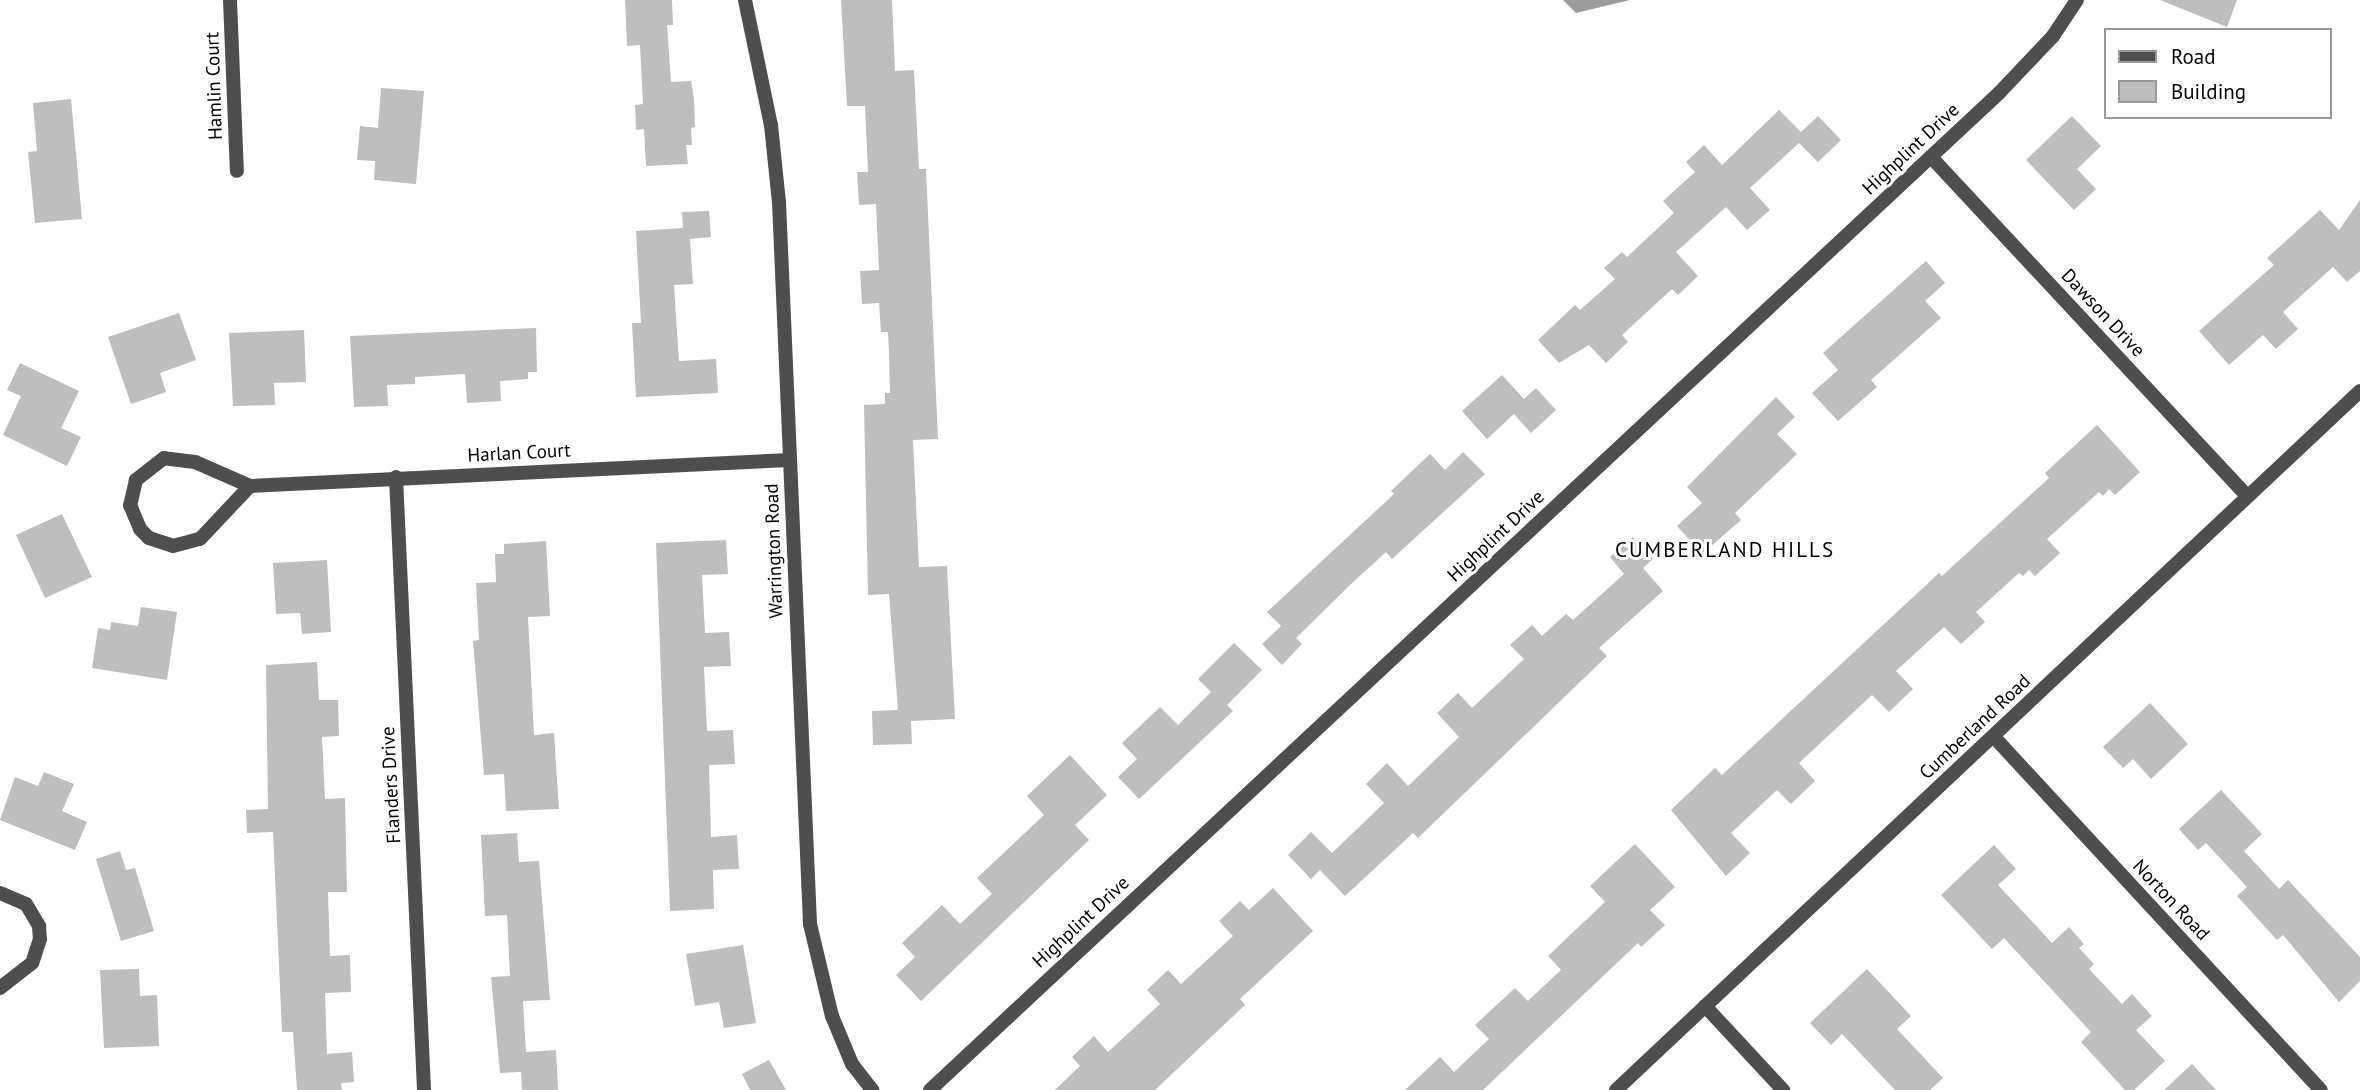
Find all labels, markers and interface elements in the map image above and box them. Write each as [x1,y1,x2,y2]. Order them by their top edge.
legend [2104,28,2332,119]
street label: Hamlin Court [201,32,227,140]
text: Road [2171,43,2215,70]
text: Building [2171,78,2246,105]
street label: Highplint Drive [1858,98,1964,200]
street label: Dawson Drive [2056,264,2150,362]
street label: Harlan Court [467,439,571,467]
street label: Warrington Road [760,483,788,619]
street label: Highplint Drive [1443,485,1549,587]
district label: CUMBERLAND HILLS [1617,537,1833,563]
street label: Cumberland Road [1915,670,2035,784]
street label: Flanders Drive [377,726,405,844]
street label: Norton Road [2128,855,2214,945]
street label: Highplint Drive [1028,871,1134,973]

